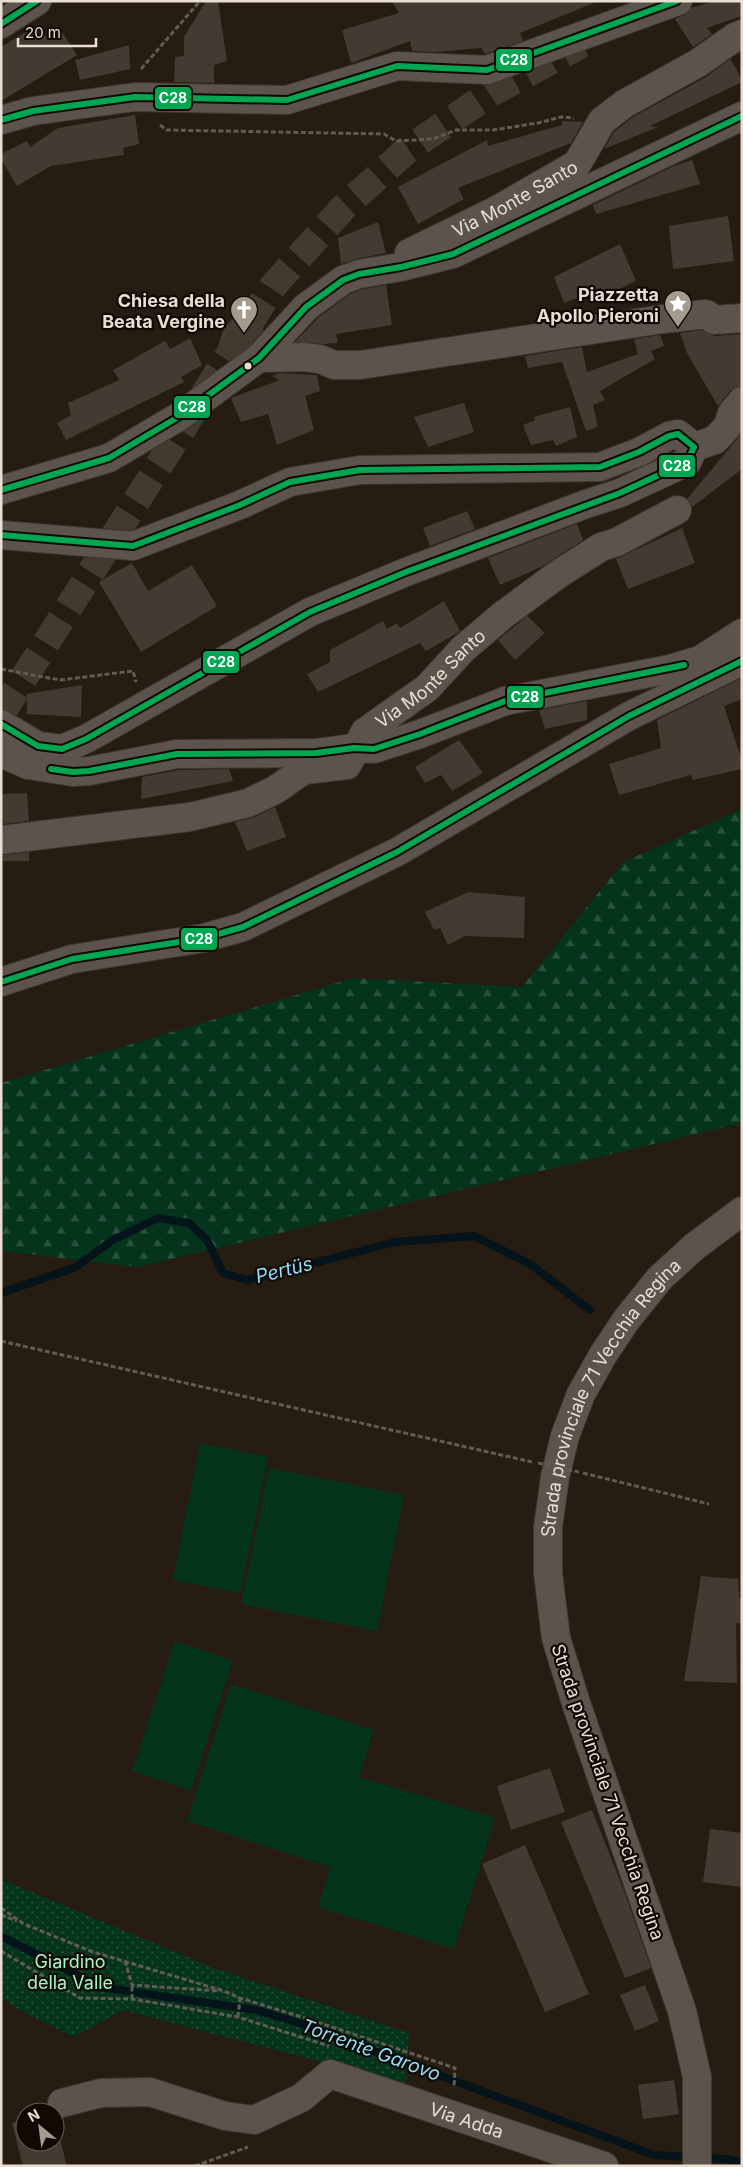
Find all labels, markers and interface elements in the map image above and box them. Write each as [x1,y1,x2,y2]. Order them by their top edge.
scale bar [18,15,95,47]
text: 20 m [25,23,61,42]
line badge: C28 [495,48,533,72]
text: C28 [500,51,528,68]
line badge: C28 [154,86,192,110]
text: C28 [159,89,187,106]
street label: Via Monte Santo [449,156,581,241]
place label: Piazzetta Apollo Pieroni [537,284,659,326]
place icon: Piazzetta Apollo Pieroni [663,289,693,328]
place label: Chiesa della Beata Vergine [102,290,225,332]
church icon: Chiesa della Beata Vergine [229,295,259,334]
unlabelled marker [243,361,253,371]
line badge: C28 [173,395,211,419]
text: C28 [178,398,206,415]
line badge: C28 [658,454,696,478]
text: C28 [663,457,691,474]
street label: Via Monte Santo [371,624,489,732]
line badge: C28 [202,650,240,674]
text: C28 [207,653,235,670]
line badge: C28 [506,685,544,709]
text: C28 [511,688,539,705]
line badge: C28 [180,927,218,951]
text: C28 [185,930,213,947]
water label: Pertüs [253,1252,315,1288]
street label: Strada provinciale 71 Vecchia Regina [538,1254,685,1537]
street label: Strada provinciale 71 Vecchia Regina [547,1641,669,1943]
park label: Giardino della Valle [27,1951,113,1993]
water label: Torrente Garovo [298,2014,444,2086]
street label: Via Adda [427,2098,506,2142]
north arrow [15,2102,65,2152]
text: N [25,2105,42,2125]

